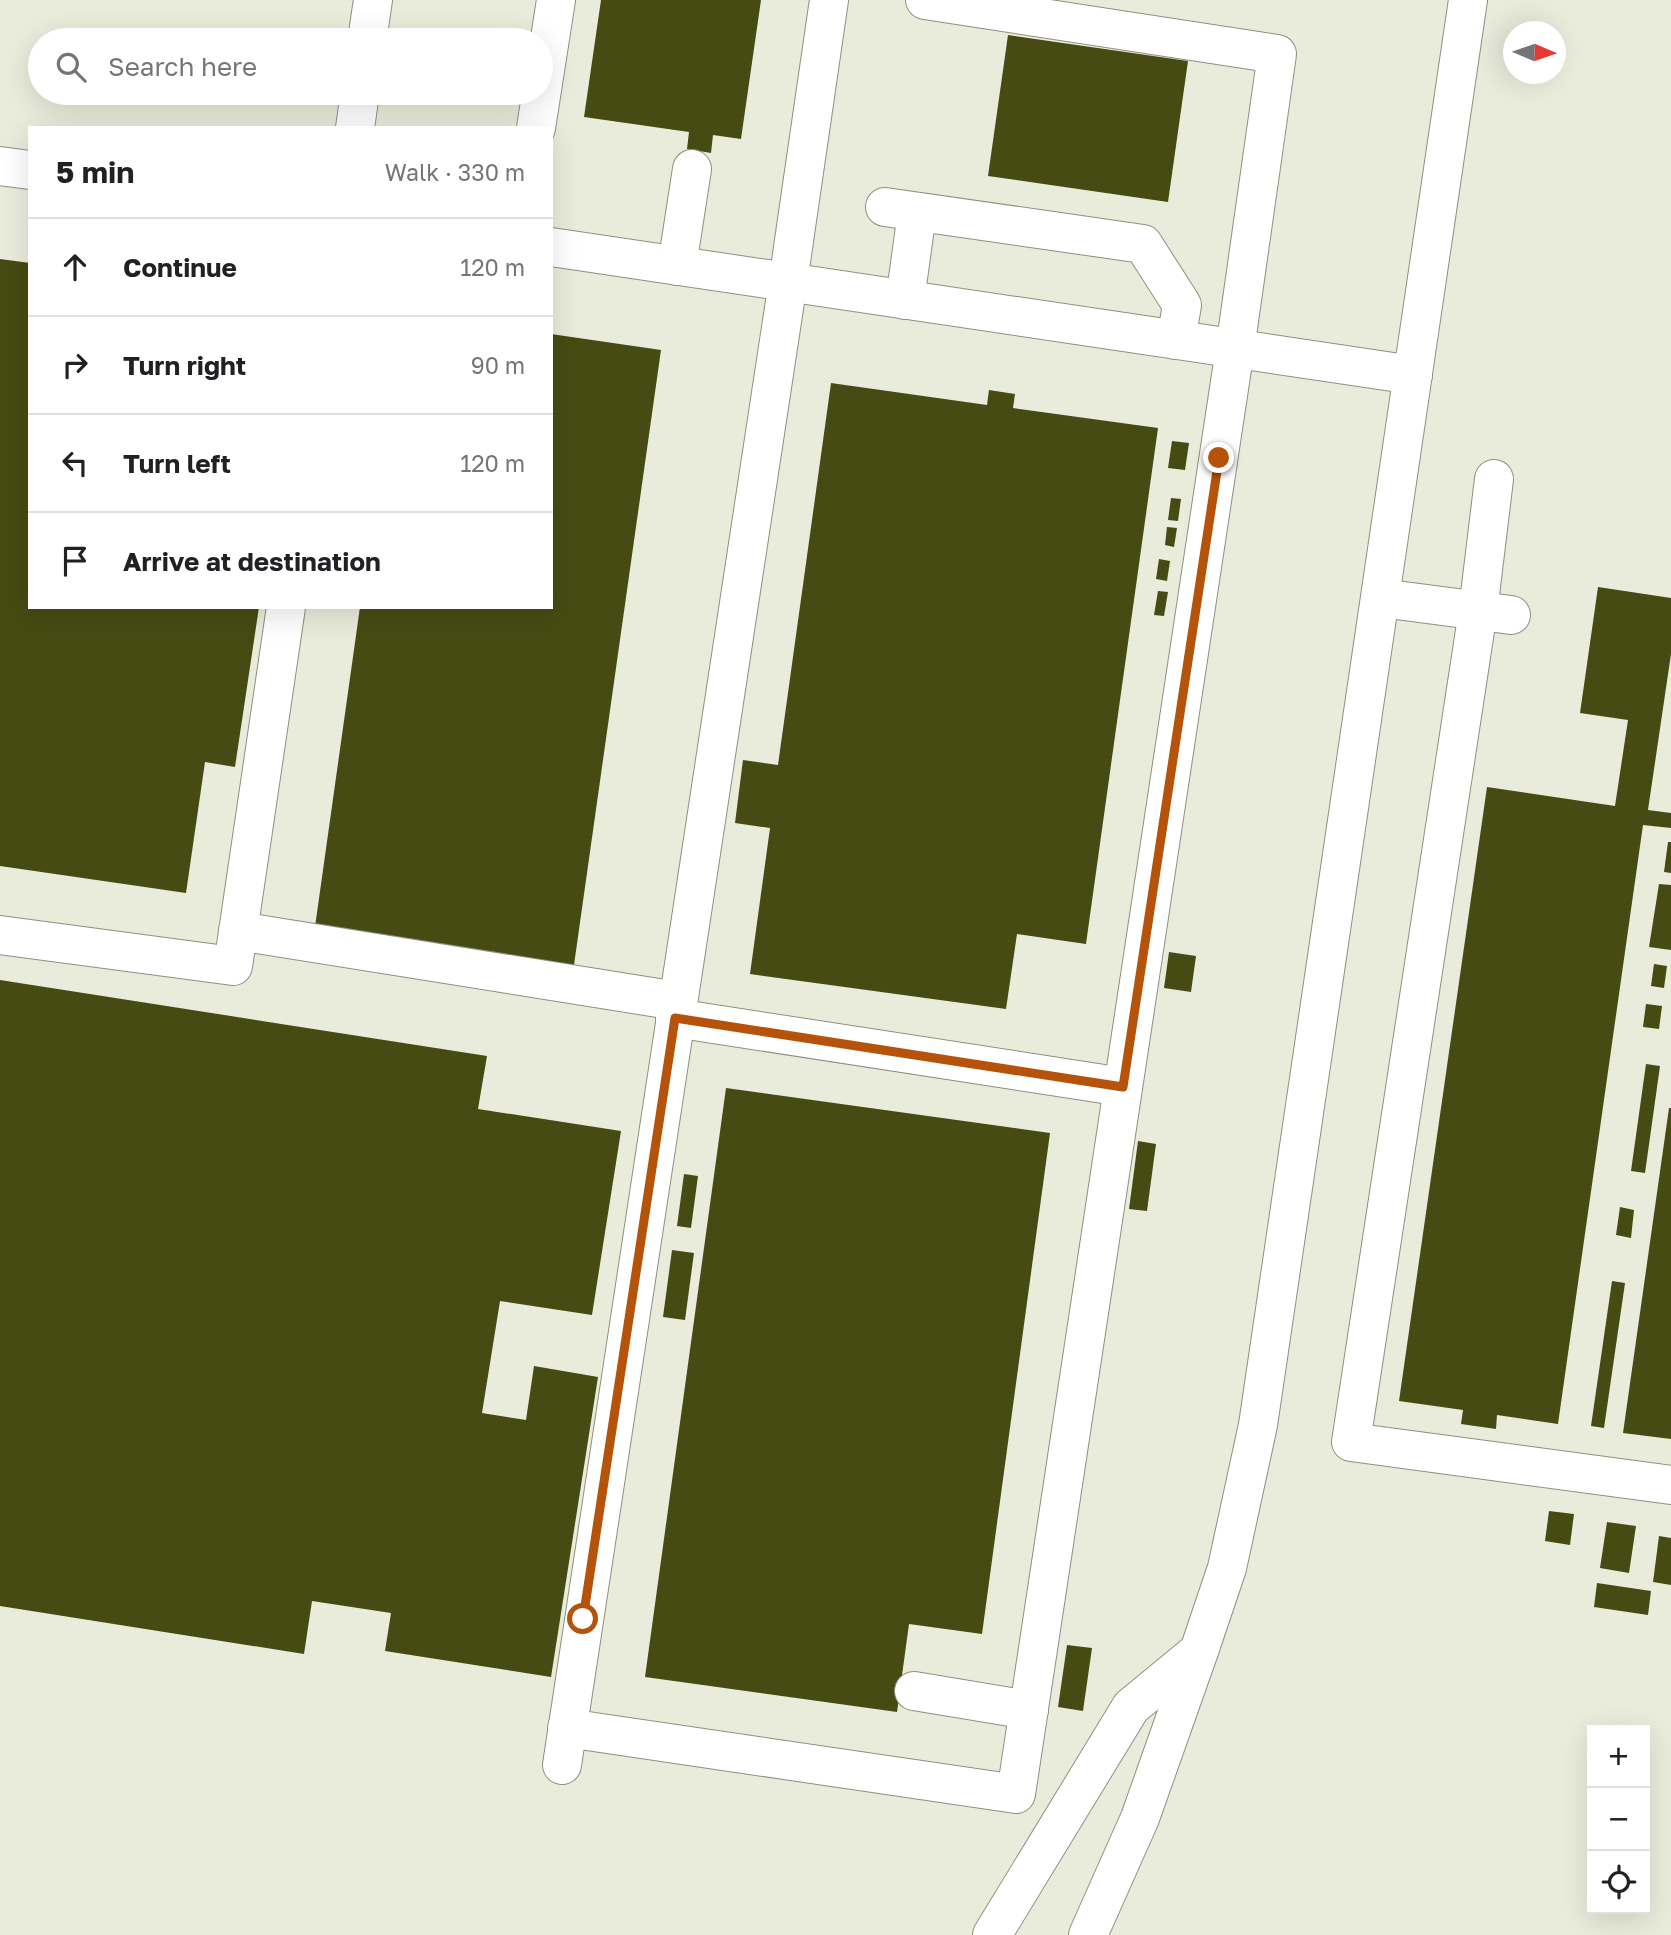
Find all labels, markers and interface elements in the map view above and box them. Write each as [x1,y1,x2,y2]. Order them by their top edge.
north arrow [1503,21,1566,84]
search box [28,28,553,105]
icon: search [52,48,90,86]
text: Search here [108,51,257,82]
text: 5 min [56,154,134,190]
text: Walk · 330 m [385,158,525,186]
icon: ahead [56,248,94,286]
text: Continue [123,252,237,283]
text: 120 m [460,253,525,281]
icon: right [56,346,94,384]
text: Turn right [123,350,246,381]
text: 90 m [471,351,525,379]
route end [1203,442,1234,473]
icon: left [56,444,94,482]
text: Turn left [123,448,231,479]
text: 120 m [460,449,525,477]
icon: arrive [56,542,94,580]
text: Arrive at destination [123,546,381,577]
route start [567,1603,598,1634]
map controls [1587,1725,1650,1914]
button: + [1587,1725,1650,1788]
button: − [1587,1788,1650,1851]
button: locate [1587,1851,1650,1914]

